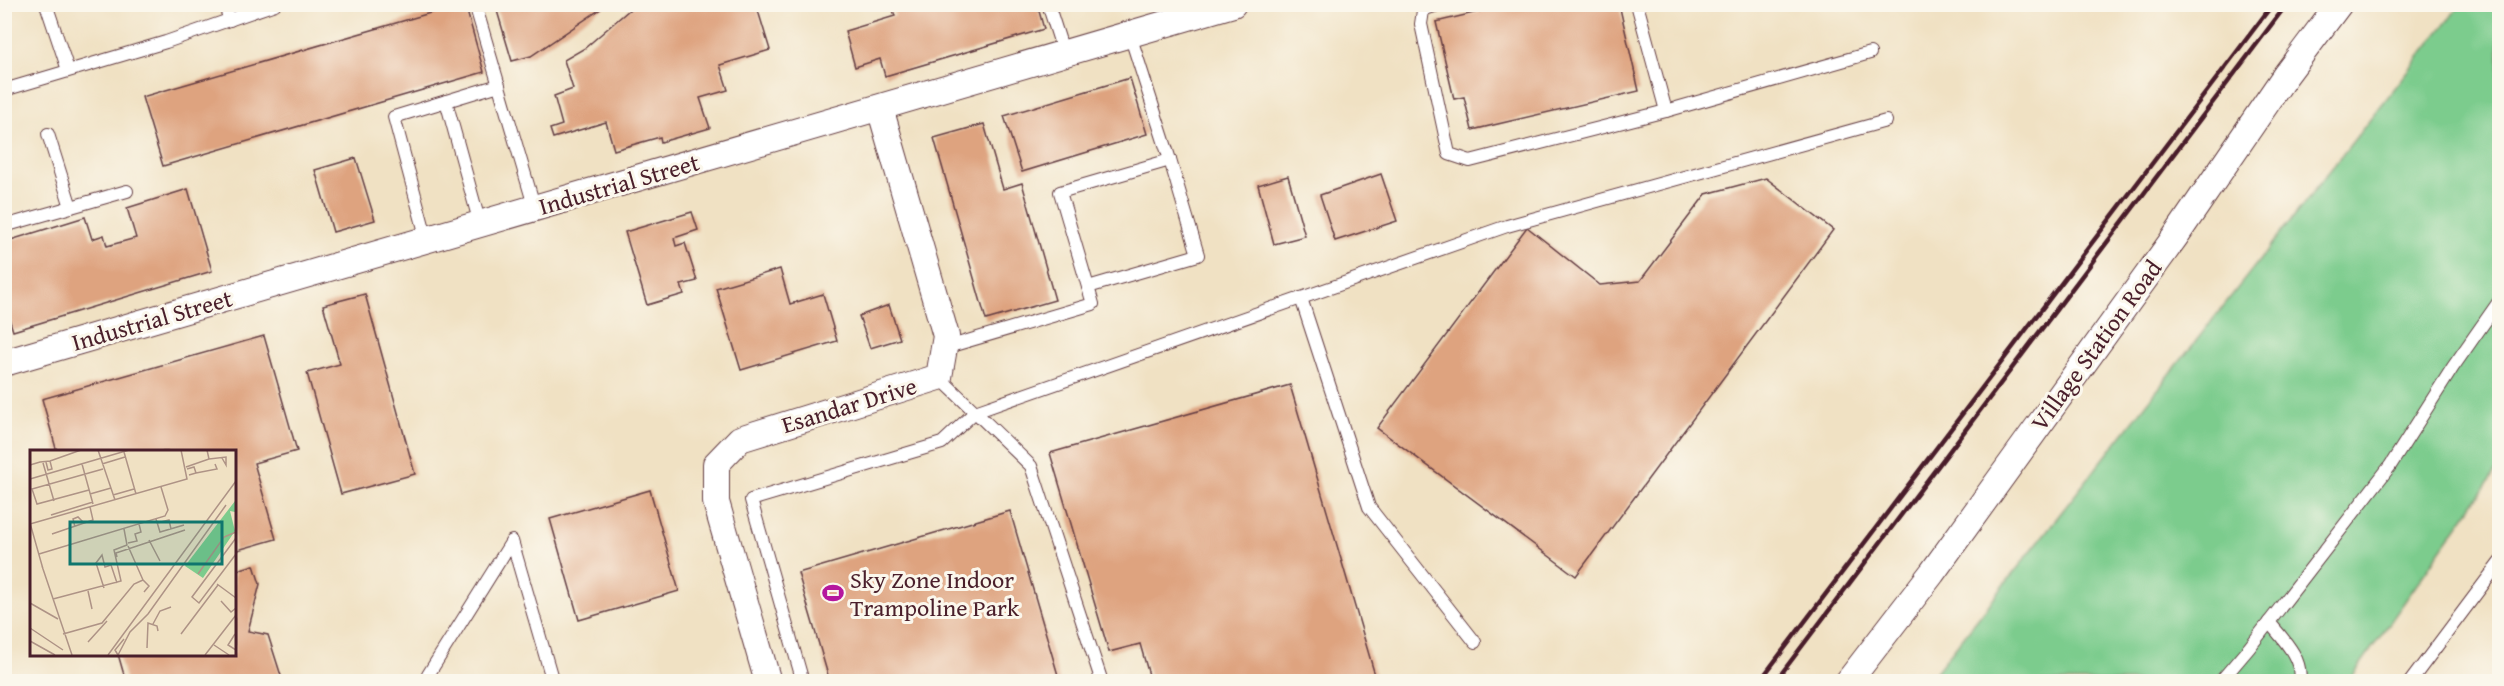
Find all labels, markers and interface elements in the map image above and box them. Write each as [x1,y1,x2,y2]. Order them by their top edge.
street label: Industrial Street [535,144,704,224]
street label: Village Station Road [2022,252,2170,438]
street label: Industrial Street [68,280,237,360]
street label: Esandar Drive [777,368,921,442]
inset map [30,450,236,656]
place label: Sky Zone Indoor Trampoline Park [850,562,1020,625]
sports icon: Sky Zone Indoor Trampoline Park [821,581,845,605]

